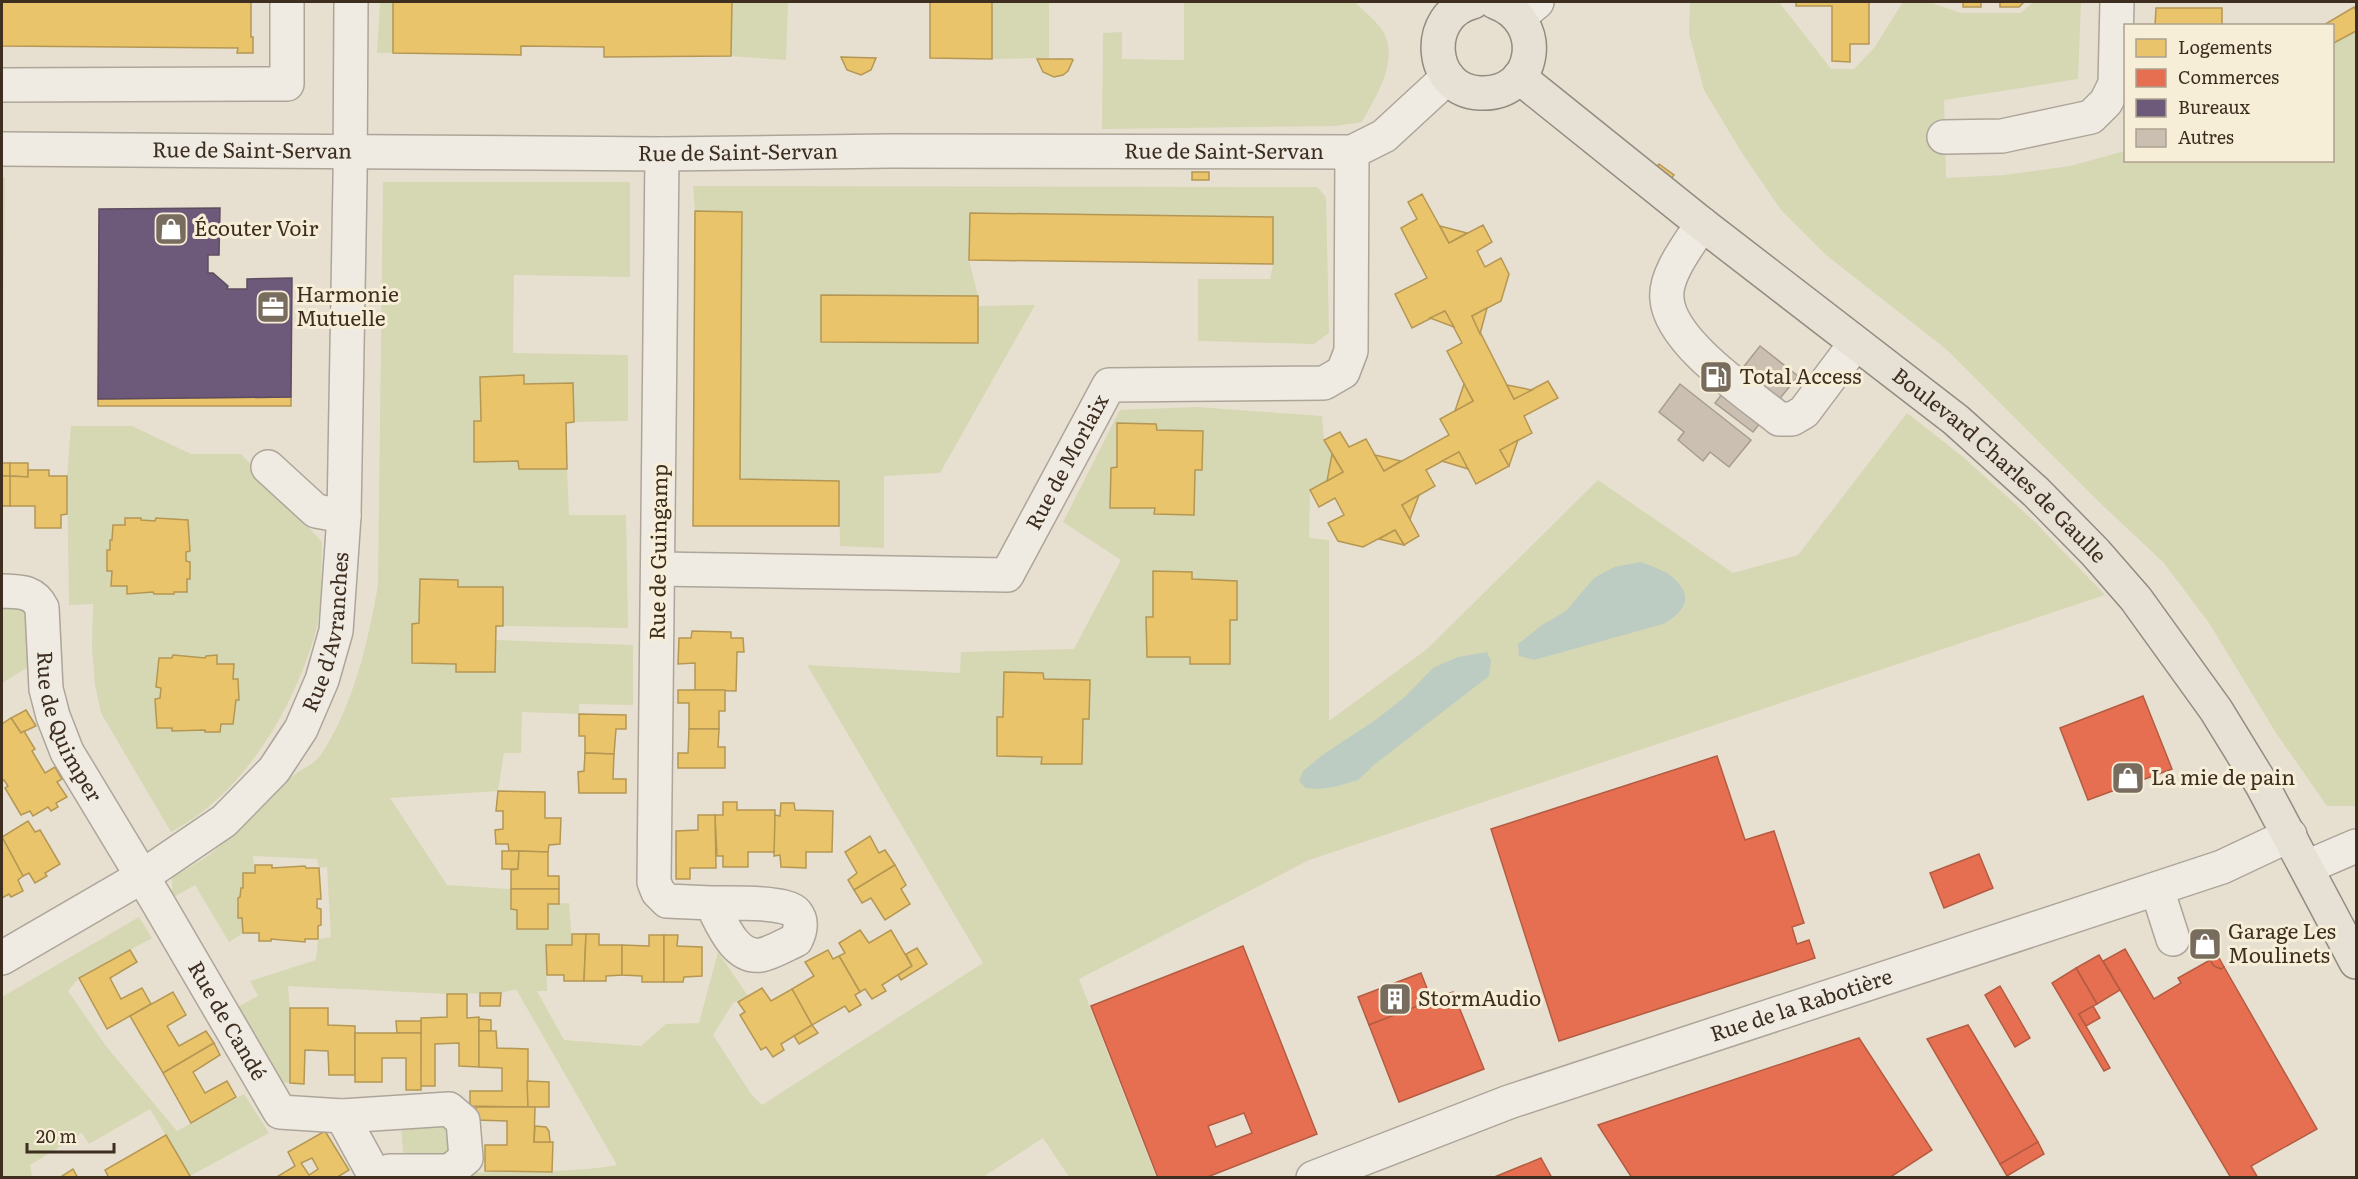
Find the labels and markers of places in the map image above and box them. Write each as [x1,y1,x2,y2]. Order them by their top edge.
shop icon: Écouter Voir [153,211,189,247]
place label: Écouter Voir [194,211,319,242]
place label: Harmonie Mutuelle [296,277,399,332]
office icon: Harmonie Mutuelle [255,289,291,325]
fuel station icon: Total Access [1698,359,1734,395]
place label: Total Access [1739,359,1862,390]
shop icon: La mie de pain [2110,760,2146,796]
place label: La mie de pain [2151,760,2295,791]
place label: Garage Les Moulinets [2228,914,2336,969]
shop icon: Garage Les Moulinets [2187,926,2223,962]
building icon: StormAudio [1377,981,1413,1017]
place label: StormAudio [1418,981,1541,1012]

